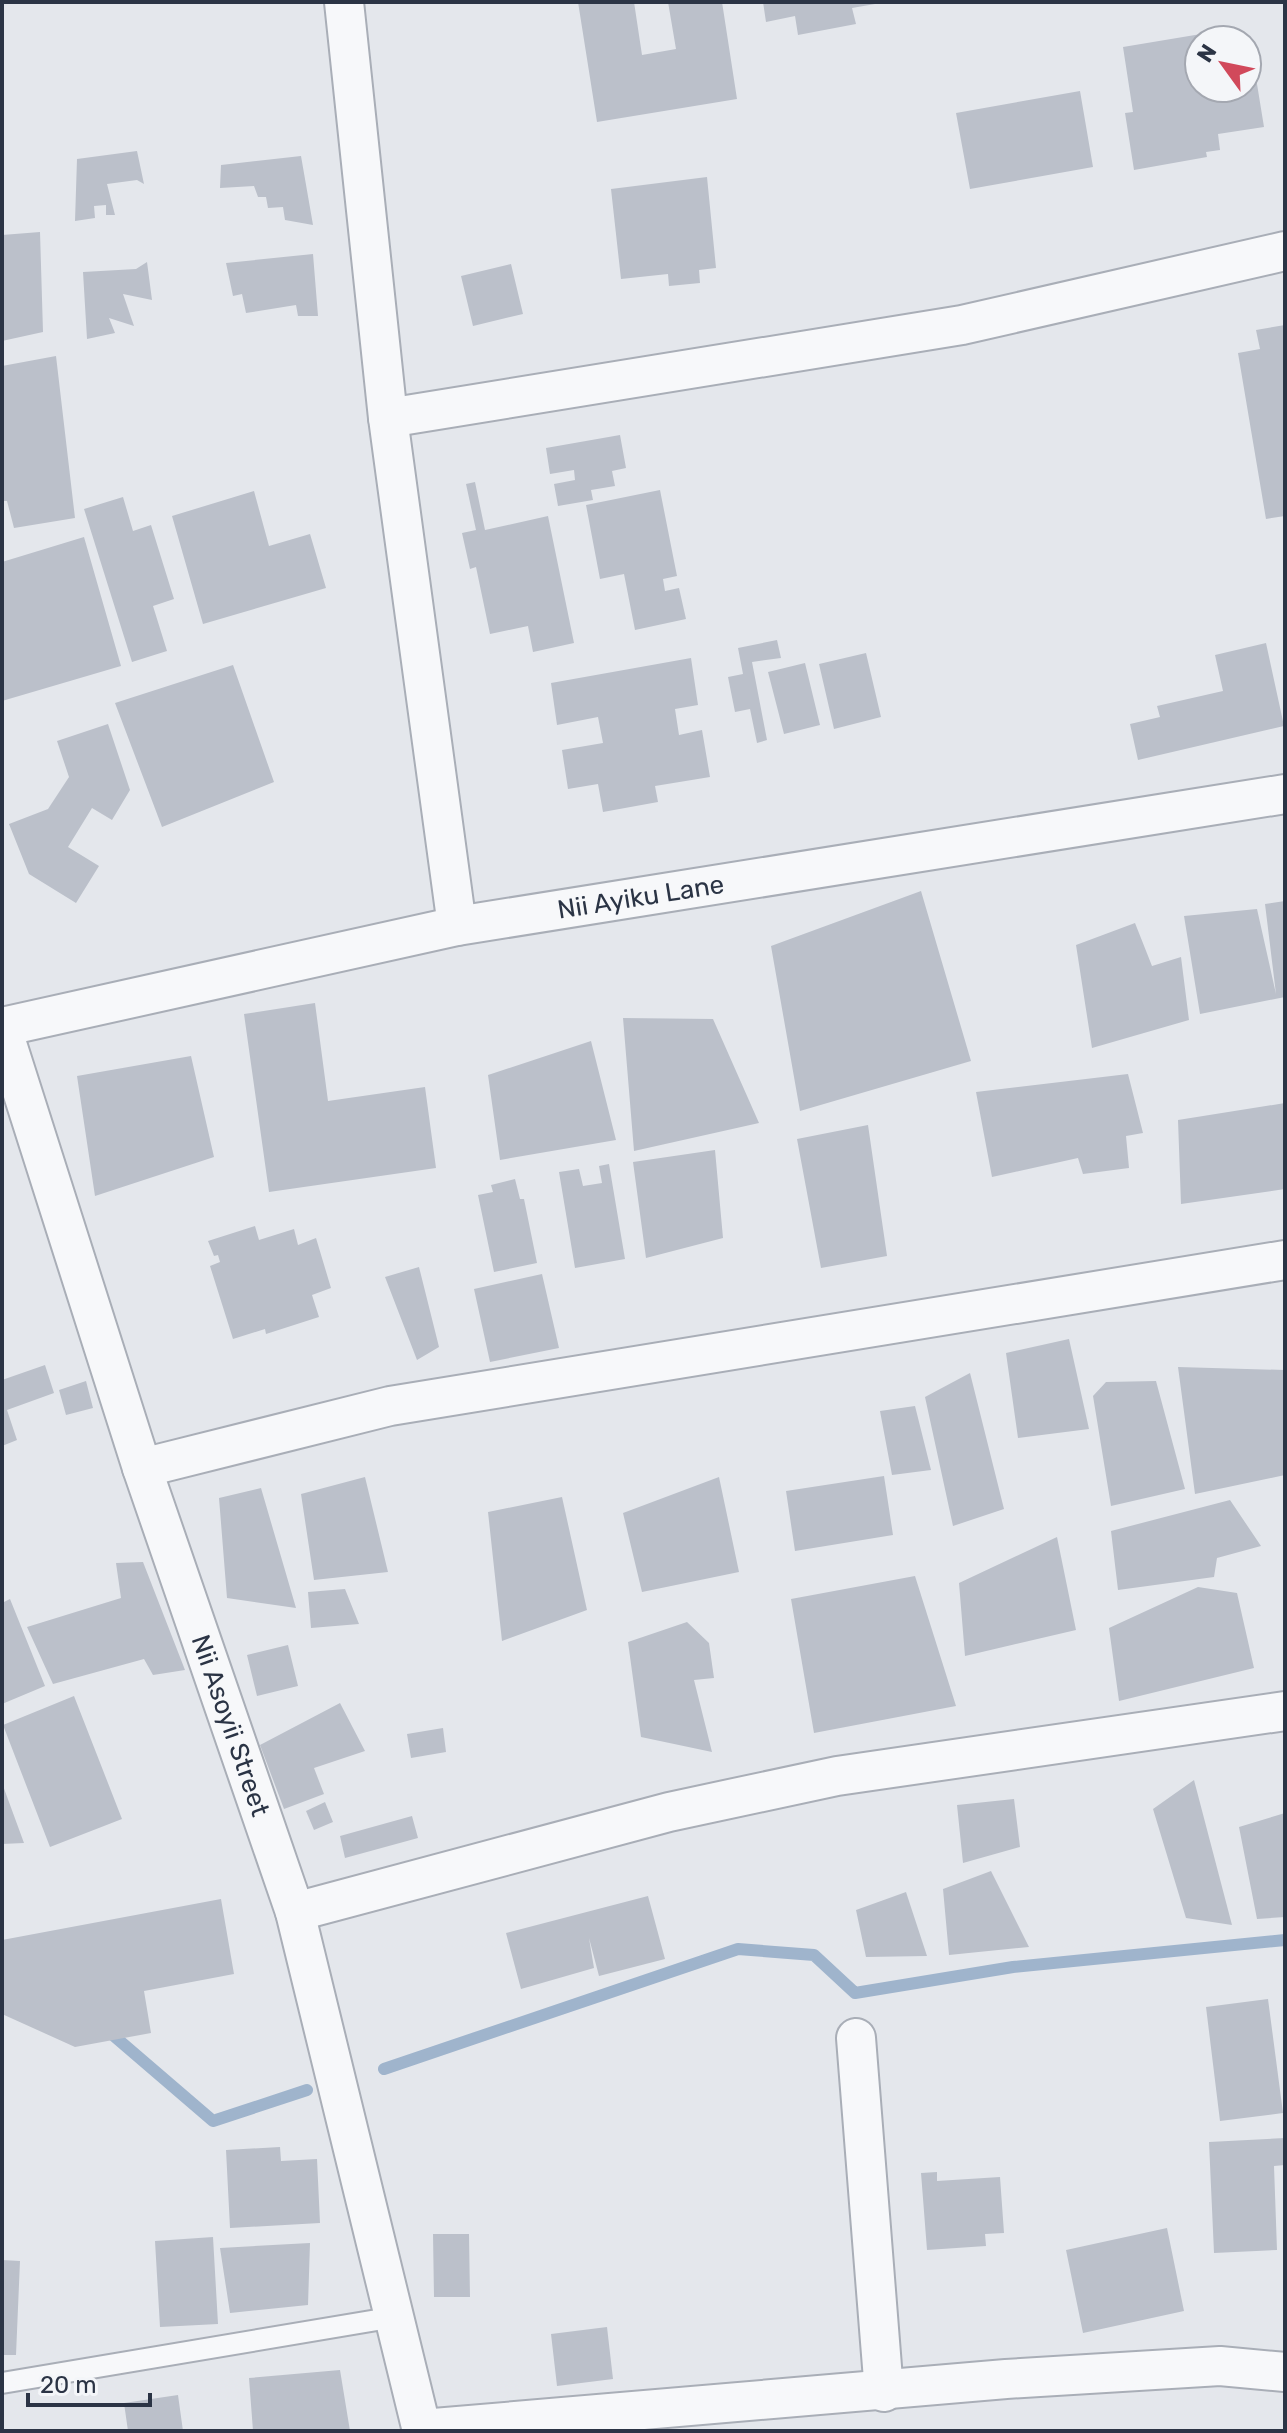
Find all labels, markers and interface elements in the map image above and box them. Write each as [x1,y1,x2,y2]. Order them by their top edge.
north arrow [1183,24,1263,104]
text: N [1191,39,1222,67]
street label: Nii Ayiku Lane [555,868,726,925]
street label: Nii Asoyii Street [185,1631,276,1820]
scale bar [28,2357,150,2407]
text: 20 m [40,2371,97,2399]

